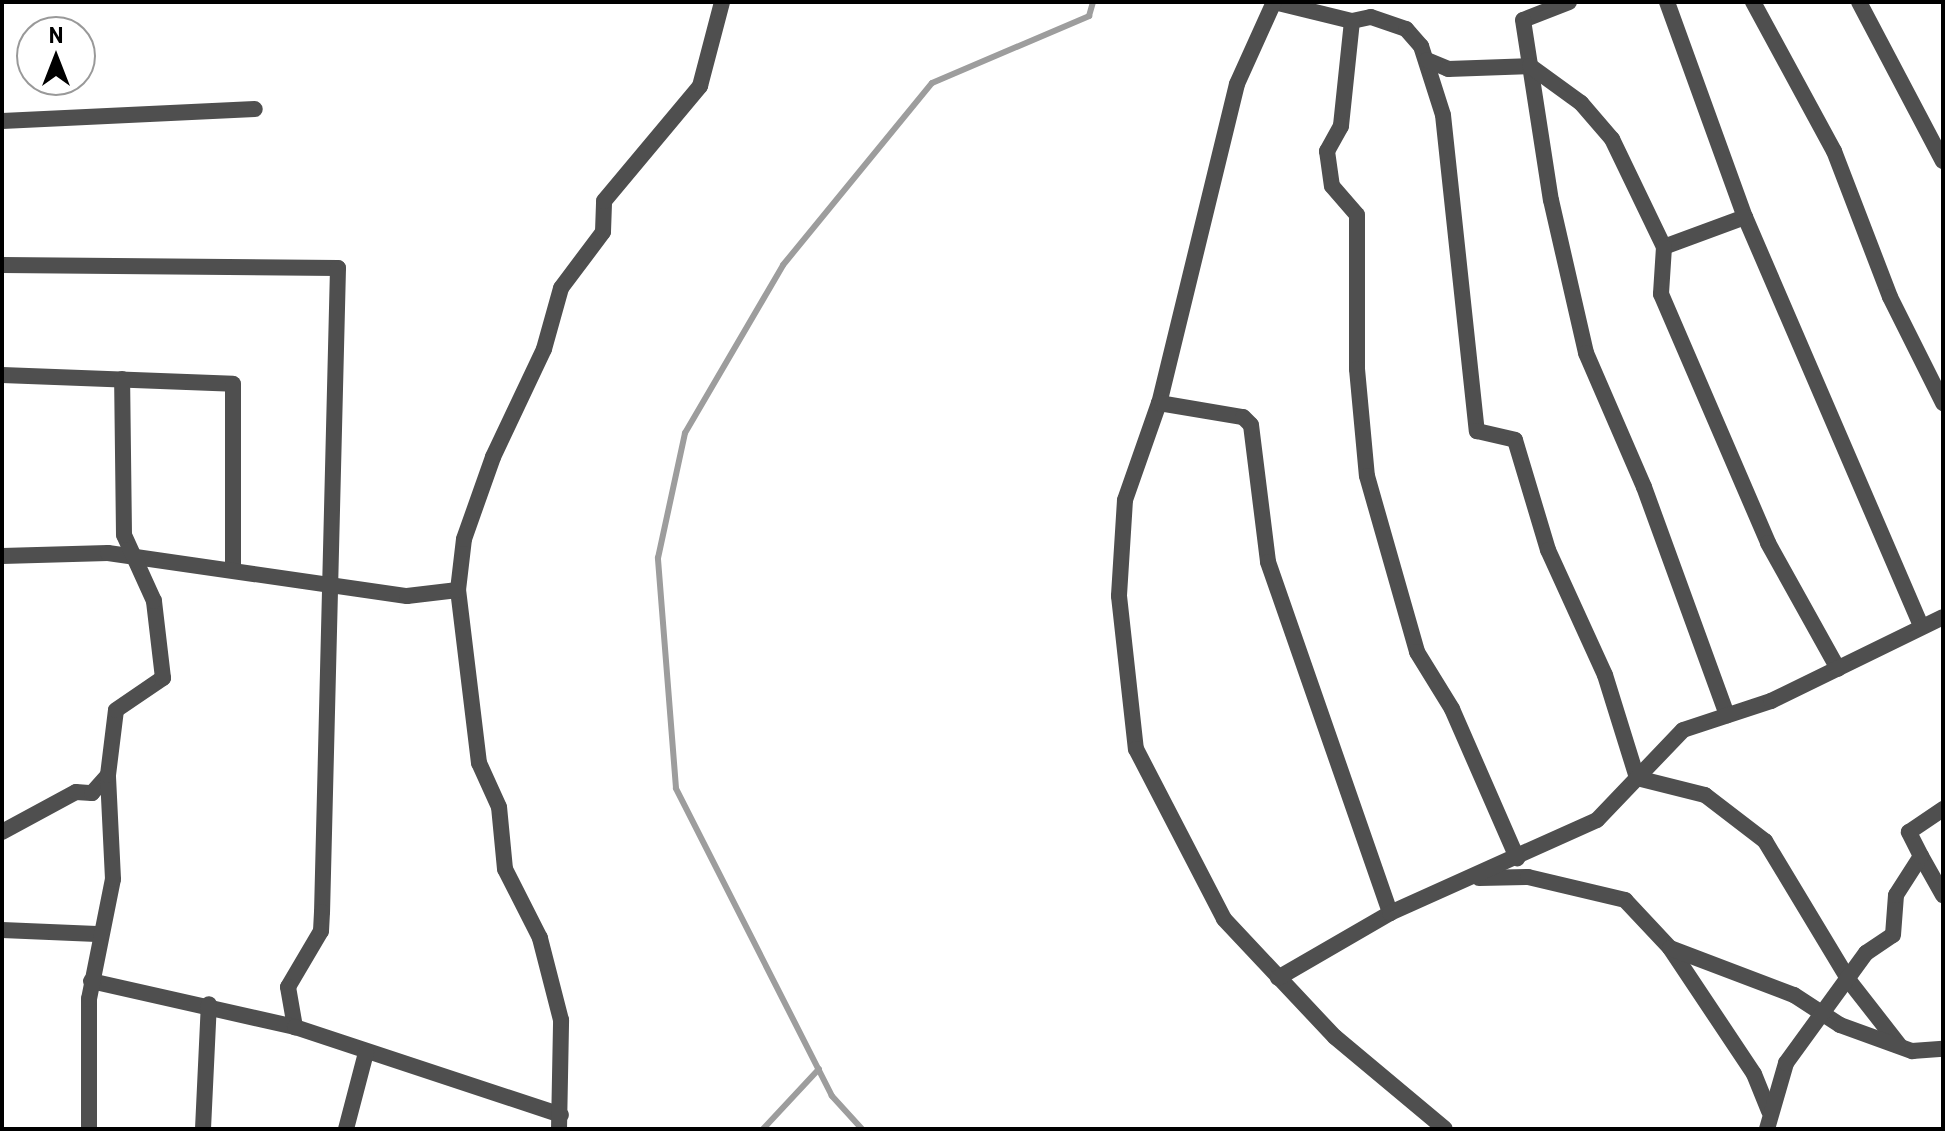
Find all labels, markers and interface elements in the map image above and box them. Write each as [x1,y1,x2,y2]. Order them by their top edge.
north arrow [16,16,96,96]
text: N [49,21,63,47]

